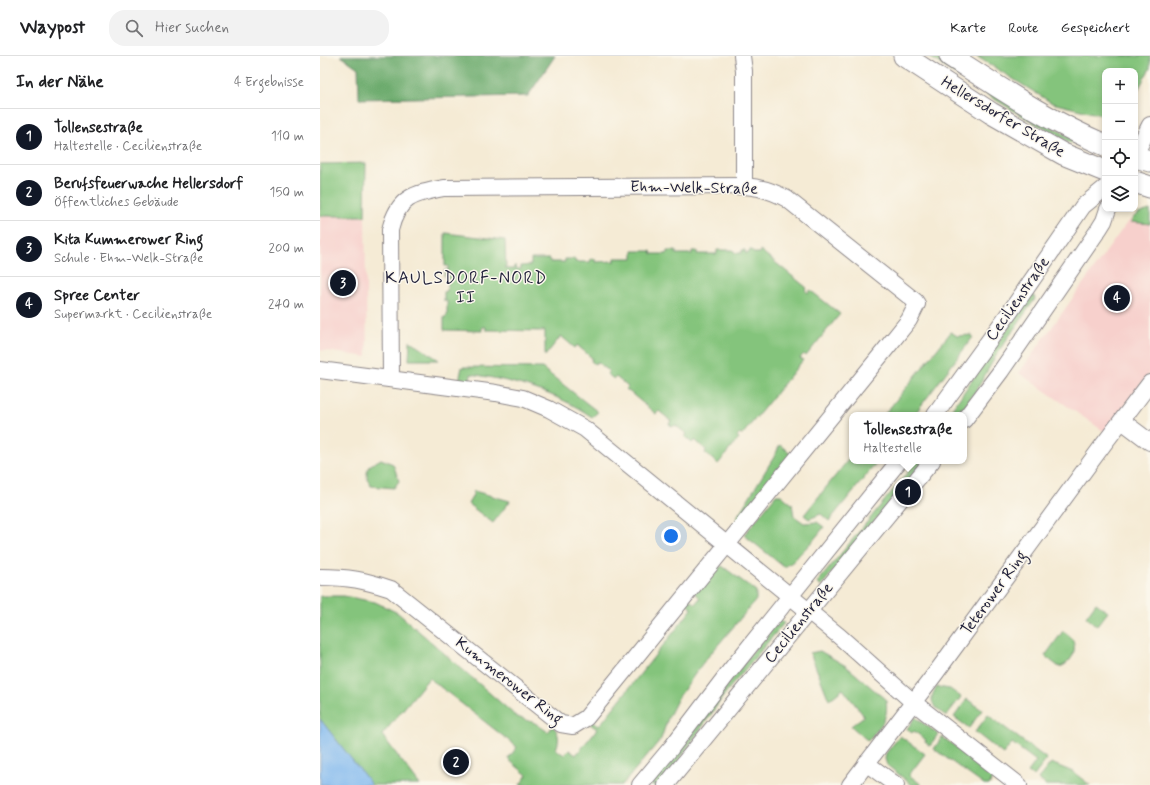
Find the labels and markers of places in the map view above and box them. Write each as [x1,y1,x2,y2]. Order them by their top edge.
pin: 3 [330,268,356,298]
pin: 4 [1104,283,1130,313]
pin: 1 [895,477,921,507]
pin: 2 [443,747,469,777]

